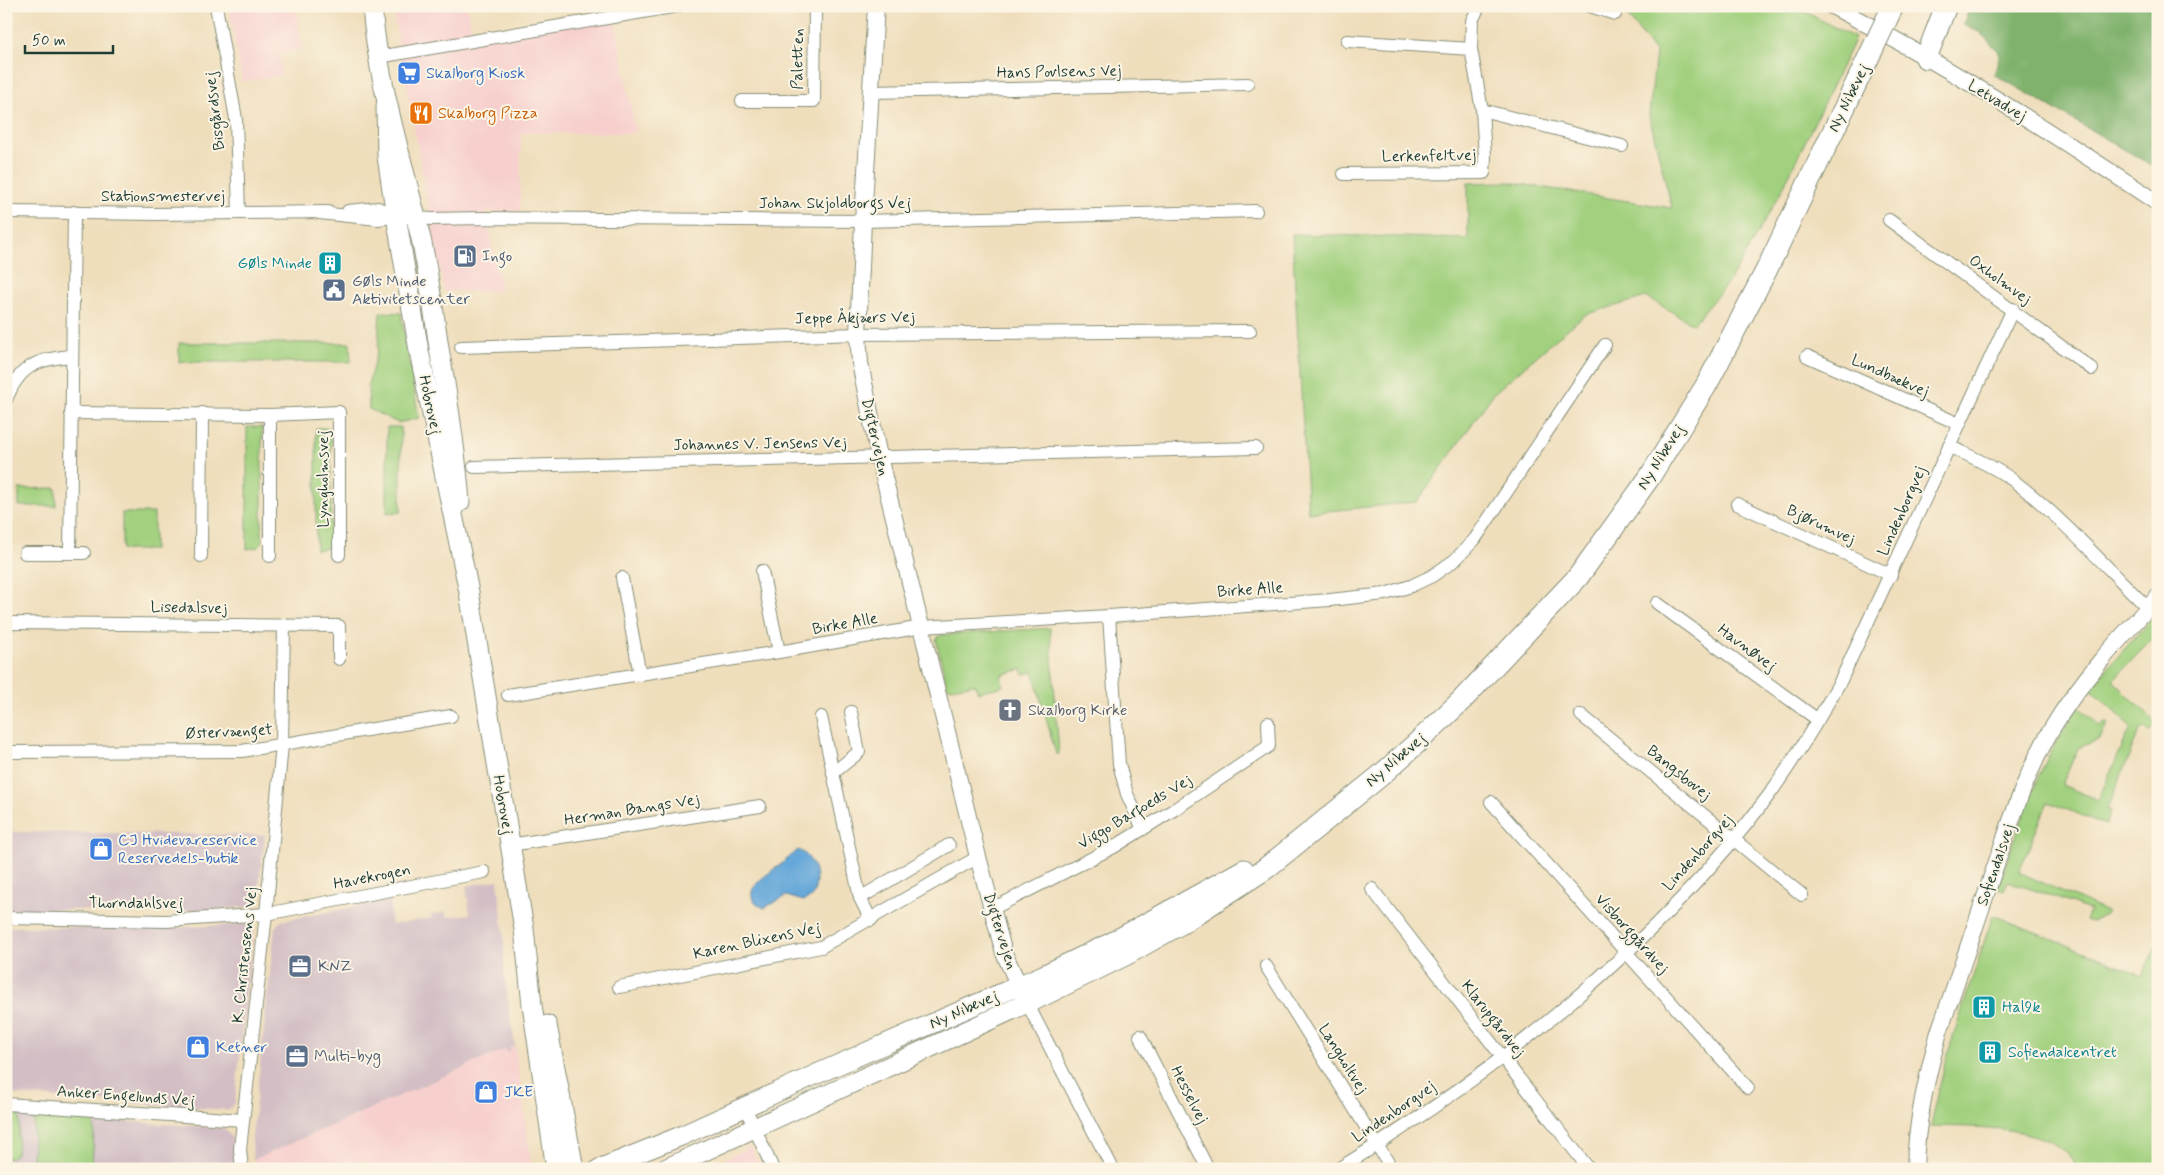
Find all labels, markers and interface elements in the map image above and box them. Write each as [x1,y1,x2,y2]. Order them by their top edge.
scale bar [25,22,112,54]
street label: Paletten [787,28,809,90]
text: 50 m [32,31,66,51]
supermarket icon: Skalborg Kiosk [396,60,422,86]
street label: Hans Povlsens Vej [996,60,1122,84]
street label: Ny Nibevej [1823,60,1875,136]
place label: Skalborg Kiosk [426,63,525,85]
street label: Bisgårdsvej [200,70,231,152]
street label: Letvadvej [1964,75,2030,127]
restaurant icon: Skalborg Pizza [408,100,434,126]
place label: Skalborg Pizza [438,103,538,125]
street label: Lerkenfeltvej [1382,145,1476,167]
street label: Stationsmestervej [101,186,225,207]
street label: Johan Skjoldborgs Vej [759,193,911,215]
fuel station icon: Ingo [452,243,478,269]
place label: Ingo [482,246,512,268]
building icon: Gøls Minde [317,250,343,276]
street label: Oxholmvej [1964,250,2036,310]
place label: Gøls Minde [237,253,312,274]
place label: Gøls Minde Aktivitetscenter [352,271,470,310]
public building icon: Gøls Minde Aktivitetscenter [321,277,347,303]
street label: Jeppe Åkjærs Vej [795,306,915,330]
street label: Lundbækvej [1848,349,1932,403]
street label: Hobrovej [413,373,447,437]
street label: Digtervejen [855,396,894,478]
street label: Ny Nibevej [1633,420,1689,494]
street label: Lyngholmsvej [313,430,334,528]
street label: Johannes V. Jensens Vej [673,432,847,456]
street label: Lindenborgvej [1873,463,1931,559]
street label: Bjørumvej [1783,500,1859,550]
street label: Birke Alle [1216,577,1284,603]
street label: Lisedalsvej [150,597,228,619]
street label: Birke Alle [811,608,879,640]
street label: Havnøvej [1713,619,1781,677]
church icon: Skalborg Kirke [997,697,1023,723]
place label: Skalborg Kirke [1028,700,1127,722]
street label: Østervænget [185,719,274,746]
street label: Ny Nibevej [1361,728,1431,792]
street label: Bangsbovej [1642,740,1716,806]
street label: Viggo Barfoeds Vej [1074,770,1197,856]
street label: Hobrovej [487,773,519,837]
street label: Herman Bangs Vej [563,789,701,831]
street label: Lindenborgvej [1658,810,1738,896]
street label: Sofiendalsvej [1972,821,2020,909]
place label: CJ Hvidevareservice Reservedels-butik [118,830,257,869]
shop icon: CJ Hvidevareservice Reservedels-butik [88,836,114,862]
street label: Havekrogen [332,859,412,895]
street label: K. Christensens Vej [227,886,263,1024]
street label: Visborggårdvej [1590,889,1674,979]
street label: Digtervejen [977,890,1022,972]
street label: Thorndahlsvej [89,893,183,914]
street label: Karen Blixens Vej [691,917,823,965]
office icon: KNZ [287,953,313,979]
place label: KNZ [318,956,352,977]
street label: Klarupgårdvej [1455,976,1530,1063]
street label: Ny Nibevej [926,985,1002,1035]
building icon: Hal9k [1971,994,1997,1020]
place label: Hal9k [2002,997,2041,1018]
street label: Langholtvej [1312,1020,1373,1099]
shop icon: Ketner [185,1034,211,1060]
place label: Ketner [216,1037,268,1058]
building icon: Sofiendalcentret [1977,1039,2003,1065]
place label: Sofiendalcentret [2008,1042,2117,1063]
office icon: Multi-byg [284,1043,310,1069]
place label: Multi-byg [314,1046,381,1068]
street label: Hesselvej [1165,1062,1213,1128]
street label: Lindenborgvej [1348,1076,1440,1148]
shop icon: JKE [473,1079,499,1105]
street label: Anker Engelunds Vej [56,1081,196,1112]
place label: JKE [504,1082,533,1103]

